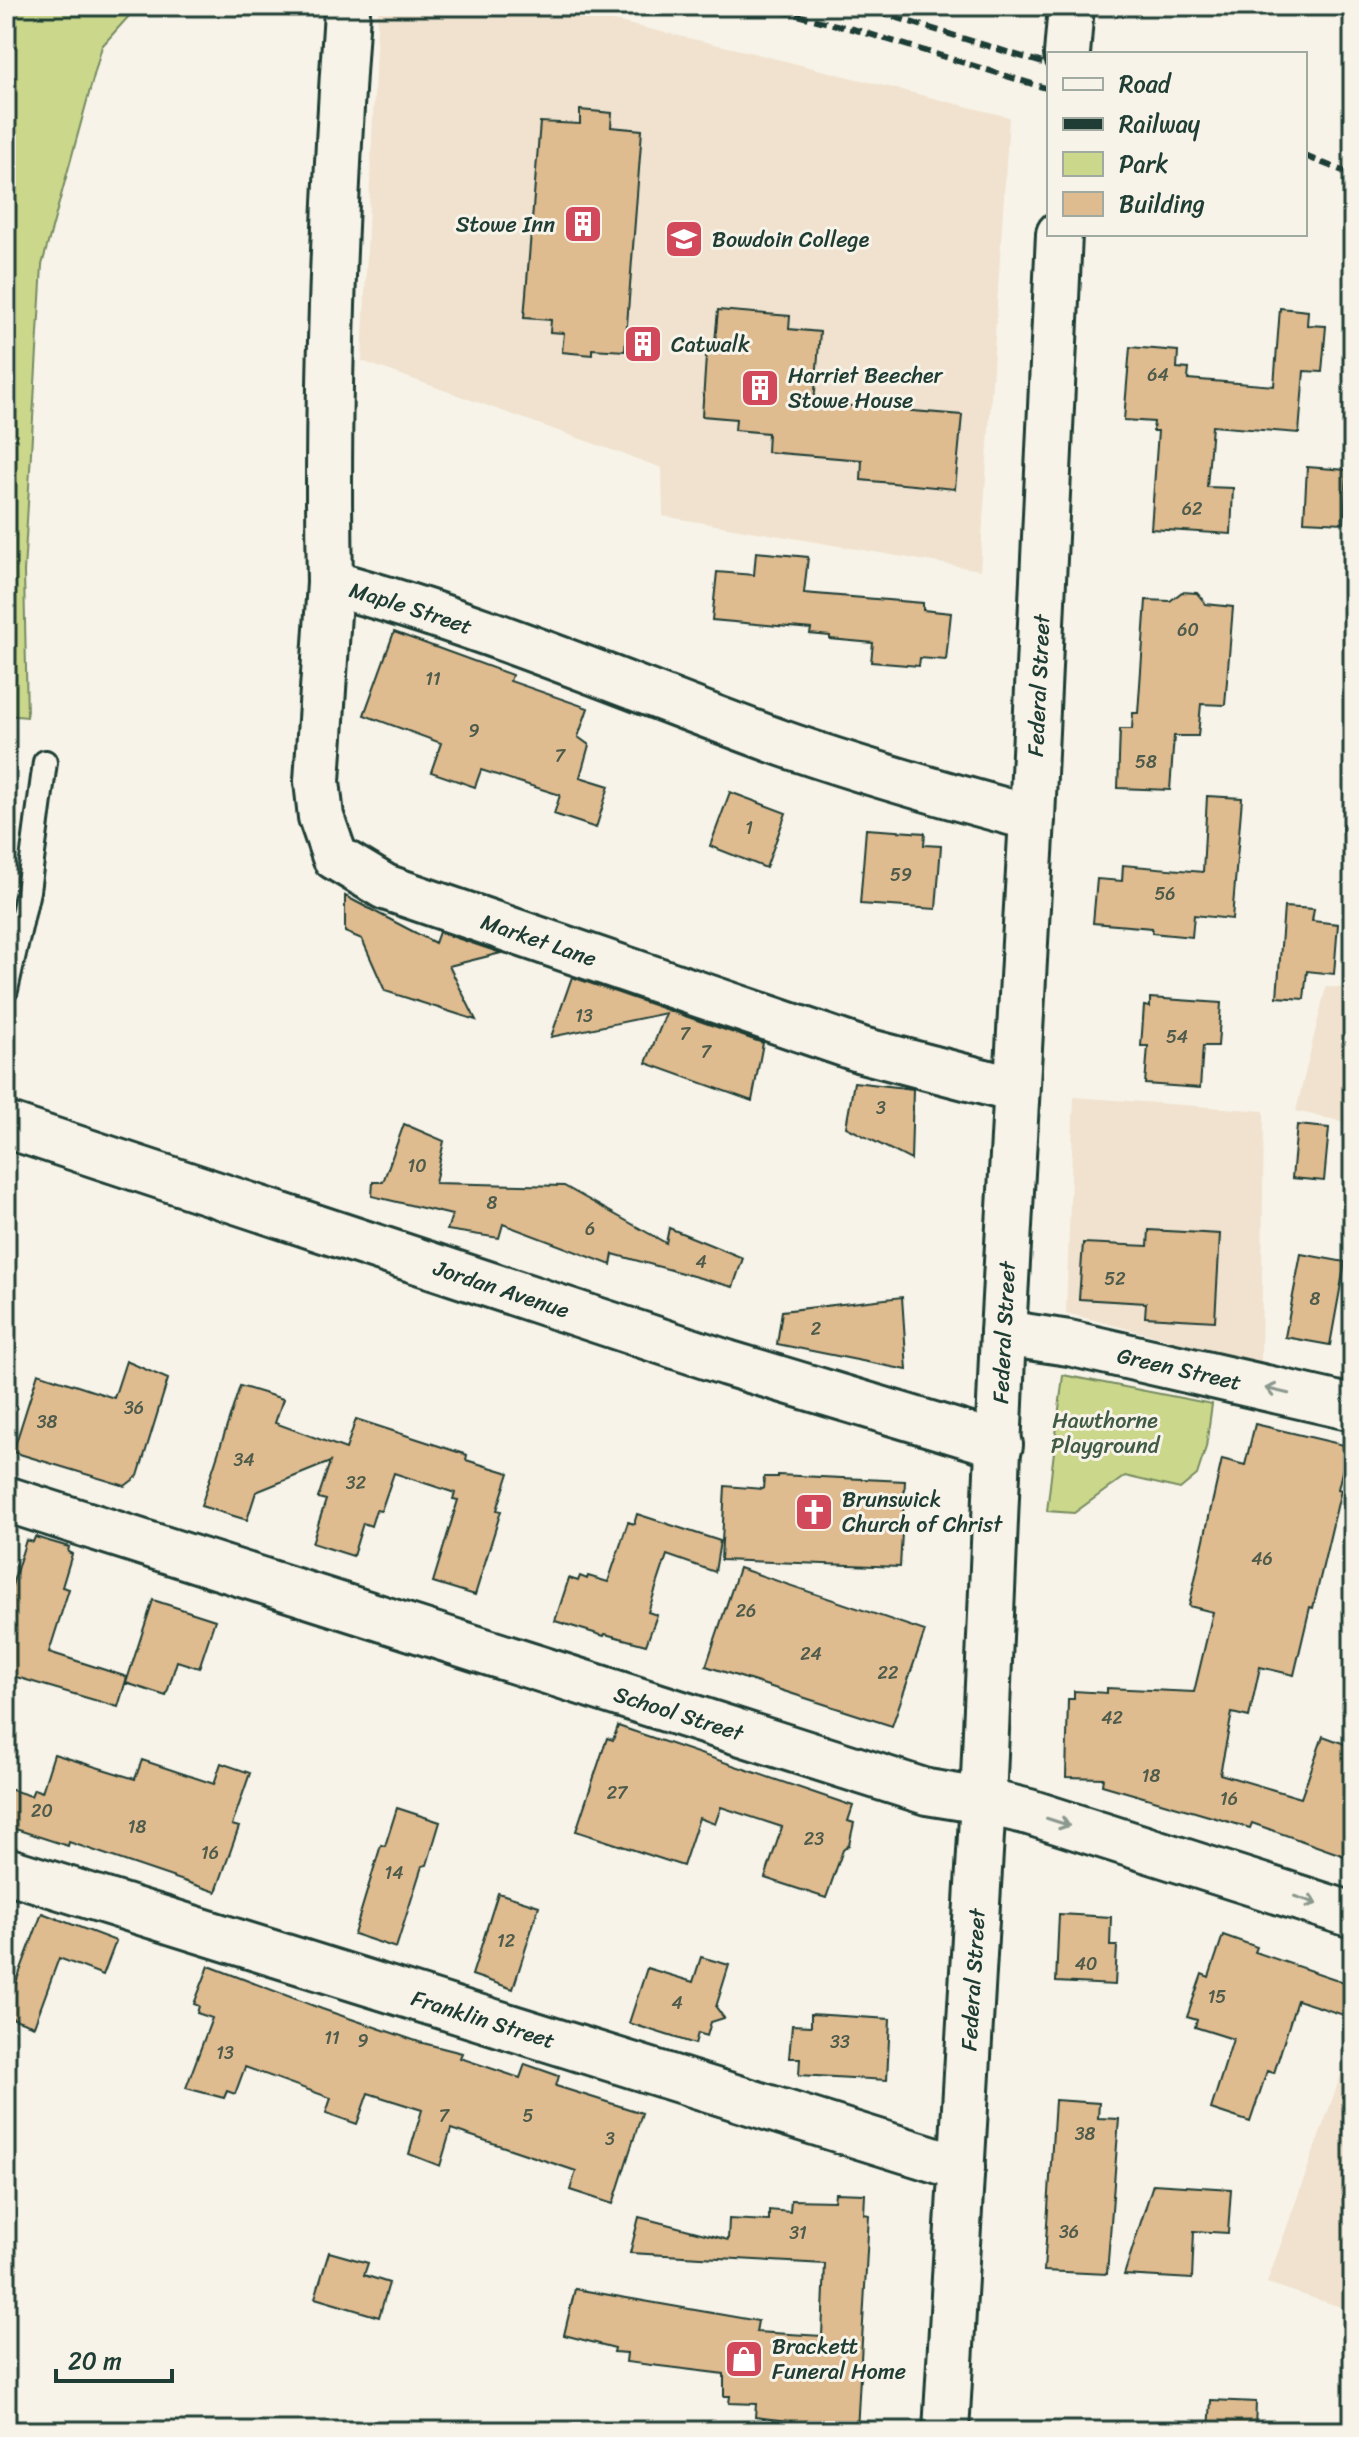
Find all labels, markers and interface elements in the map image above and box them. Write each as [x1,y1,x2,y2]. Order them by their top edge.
legend [1047,52,1307,236]
text: Road [1119,63,1173,105]
text: Railway [1119,103,1201,145]
text: Park [1119,143,1168,185]
text: Building [1119,183,1205,225]
building icon: Stowe Inn [562,203,604,245]
place label: Stowe Inn [456,205,555,244]
school or university icon: Bowdoin College [663,218,705,260]
place label: Bowdoin College [712,220,870,259]
building icon: Catwalk [622,323,664,365]
place label: Catwalk [671,325,750,364]
place label: Harriet Beecher Stowe House [788,356,944,420]
house number: 64 [1147,359,1169,391]
building icon: Harriet Beecher Stowe House [739,367,781,409]
house number: 62 [1182,493,1202,525]
street label: Maple Street [345,570,478,646]
street label: Federal Street [1015,612,1061,757]
house number: 60 [1177,614,1199,646]
house number: 11 [425,663,441,695]
house number: 9 [468,715,480,747]
house number: 7 [555,740,567,772]
house number: 58 [1135,746,1157,778]
house number: 1 [745,812,753,844]
house number: 59 [890,859,912,891]
house number: 56 [1154,878,1176,910]
street label: Market Lane [476,902,602,977]
house number: 13 [575,1000,593,1032]
house number: 7 [680,1018,692,1050]
house number: 54 [1166,1021,1188,1053]
house number: 7 [701,1036,713,1068]
house number: 3 [876,1092,886,1124]
house number: 10 [407,1150,427,1182]
house number: 8 [487,1187,498,1219]
house number: 6 [585,1213,595,1245]
house number: 4 [695,1246,707,1278]
street label: Jordan Avenue [428,1248,575,1329]
street label: Federal Street [981,1259,1027,1404]
house number: 52 [1104,1263,1126,1295]
house number: 8 [1310,1283,1321,1315]
house number: 2 [811,1313,821,1345]
street label: Green Street [1114,1335,1246,1401]
one-way arrow [1265,1383,1290,1398]
house number: 36 [124,1392,144,1424]
park label: Hawthorne Playground [1051,1401,1161,1465]
house number: 38 [37,1406,58,1438]
house number: 34 [233,1444,255,1476]
house number: 32 [346,1467,366,1499]
place label: Brunswick Church of Christ [842,1480,1003,1544]
church icon: Brunswick Church of Christ [793,1491,835,1533]
house number: 46 [1251,1543,1273,1575]
house number: 26 [736,1595,756,1627]
house number: 24 [800,1638,822,1670]
house number: 22 [878,1657,898,1689]
street label: School Street [609,1674,750,1752]
house number: 42 [1101,1702,1123,1734]
house number: 18 [1142,1760,1160,1792]
house number: 27 [607,1777,629,1809]
house number: 16 [1220,1783,1238,1815]
house number: 20 [31,1795,53,1827]
house number: 18 [128,1811,146,1843]
one-way arrow [1046,1815,1071,1830]
house number: 23 [804,1823,824,1855]
house number: 16 [201,1837,219,1869]
house number: 14 [385,1857,403,1889]
one-way arrow [1293,1893,1319,1908]
street label: Federal Street [949,1906,996,2052]
house number: 12 [497,1925,515,1957]
house number: 40 [1075,1948,1097,1980]
street label: Franklin Street [406,1978,561,2060]
house number: 15 [1208,1981,1226,2013]
house number: 4 [671,1987,683,2019]
house number: 11 [324,2022,340,2054]
house number: 9 [357,2025,369,2057]
house number: 33 [830,2026,850,2058]
house number: 13 [216,2037,234,2069]
house number: 7 [439,2100,451,2132]
house number: 5 [523,2100,534,2132]
house number: 38 [1075,2118,1096,2150]
house number: 3 [605,2123,615,2155]
house number: 36 [1059,2216,1079,2248]
house number: 31 [789,2217,807,2249]
place label: Brackett Funeral Home [772,2327,906,2391]
scale bar [56,2333,172,2383]
shop icon: Brackett Funeral Home [723,2338,765,2380]
text: 20 m [68,2340,122,2382]

